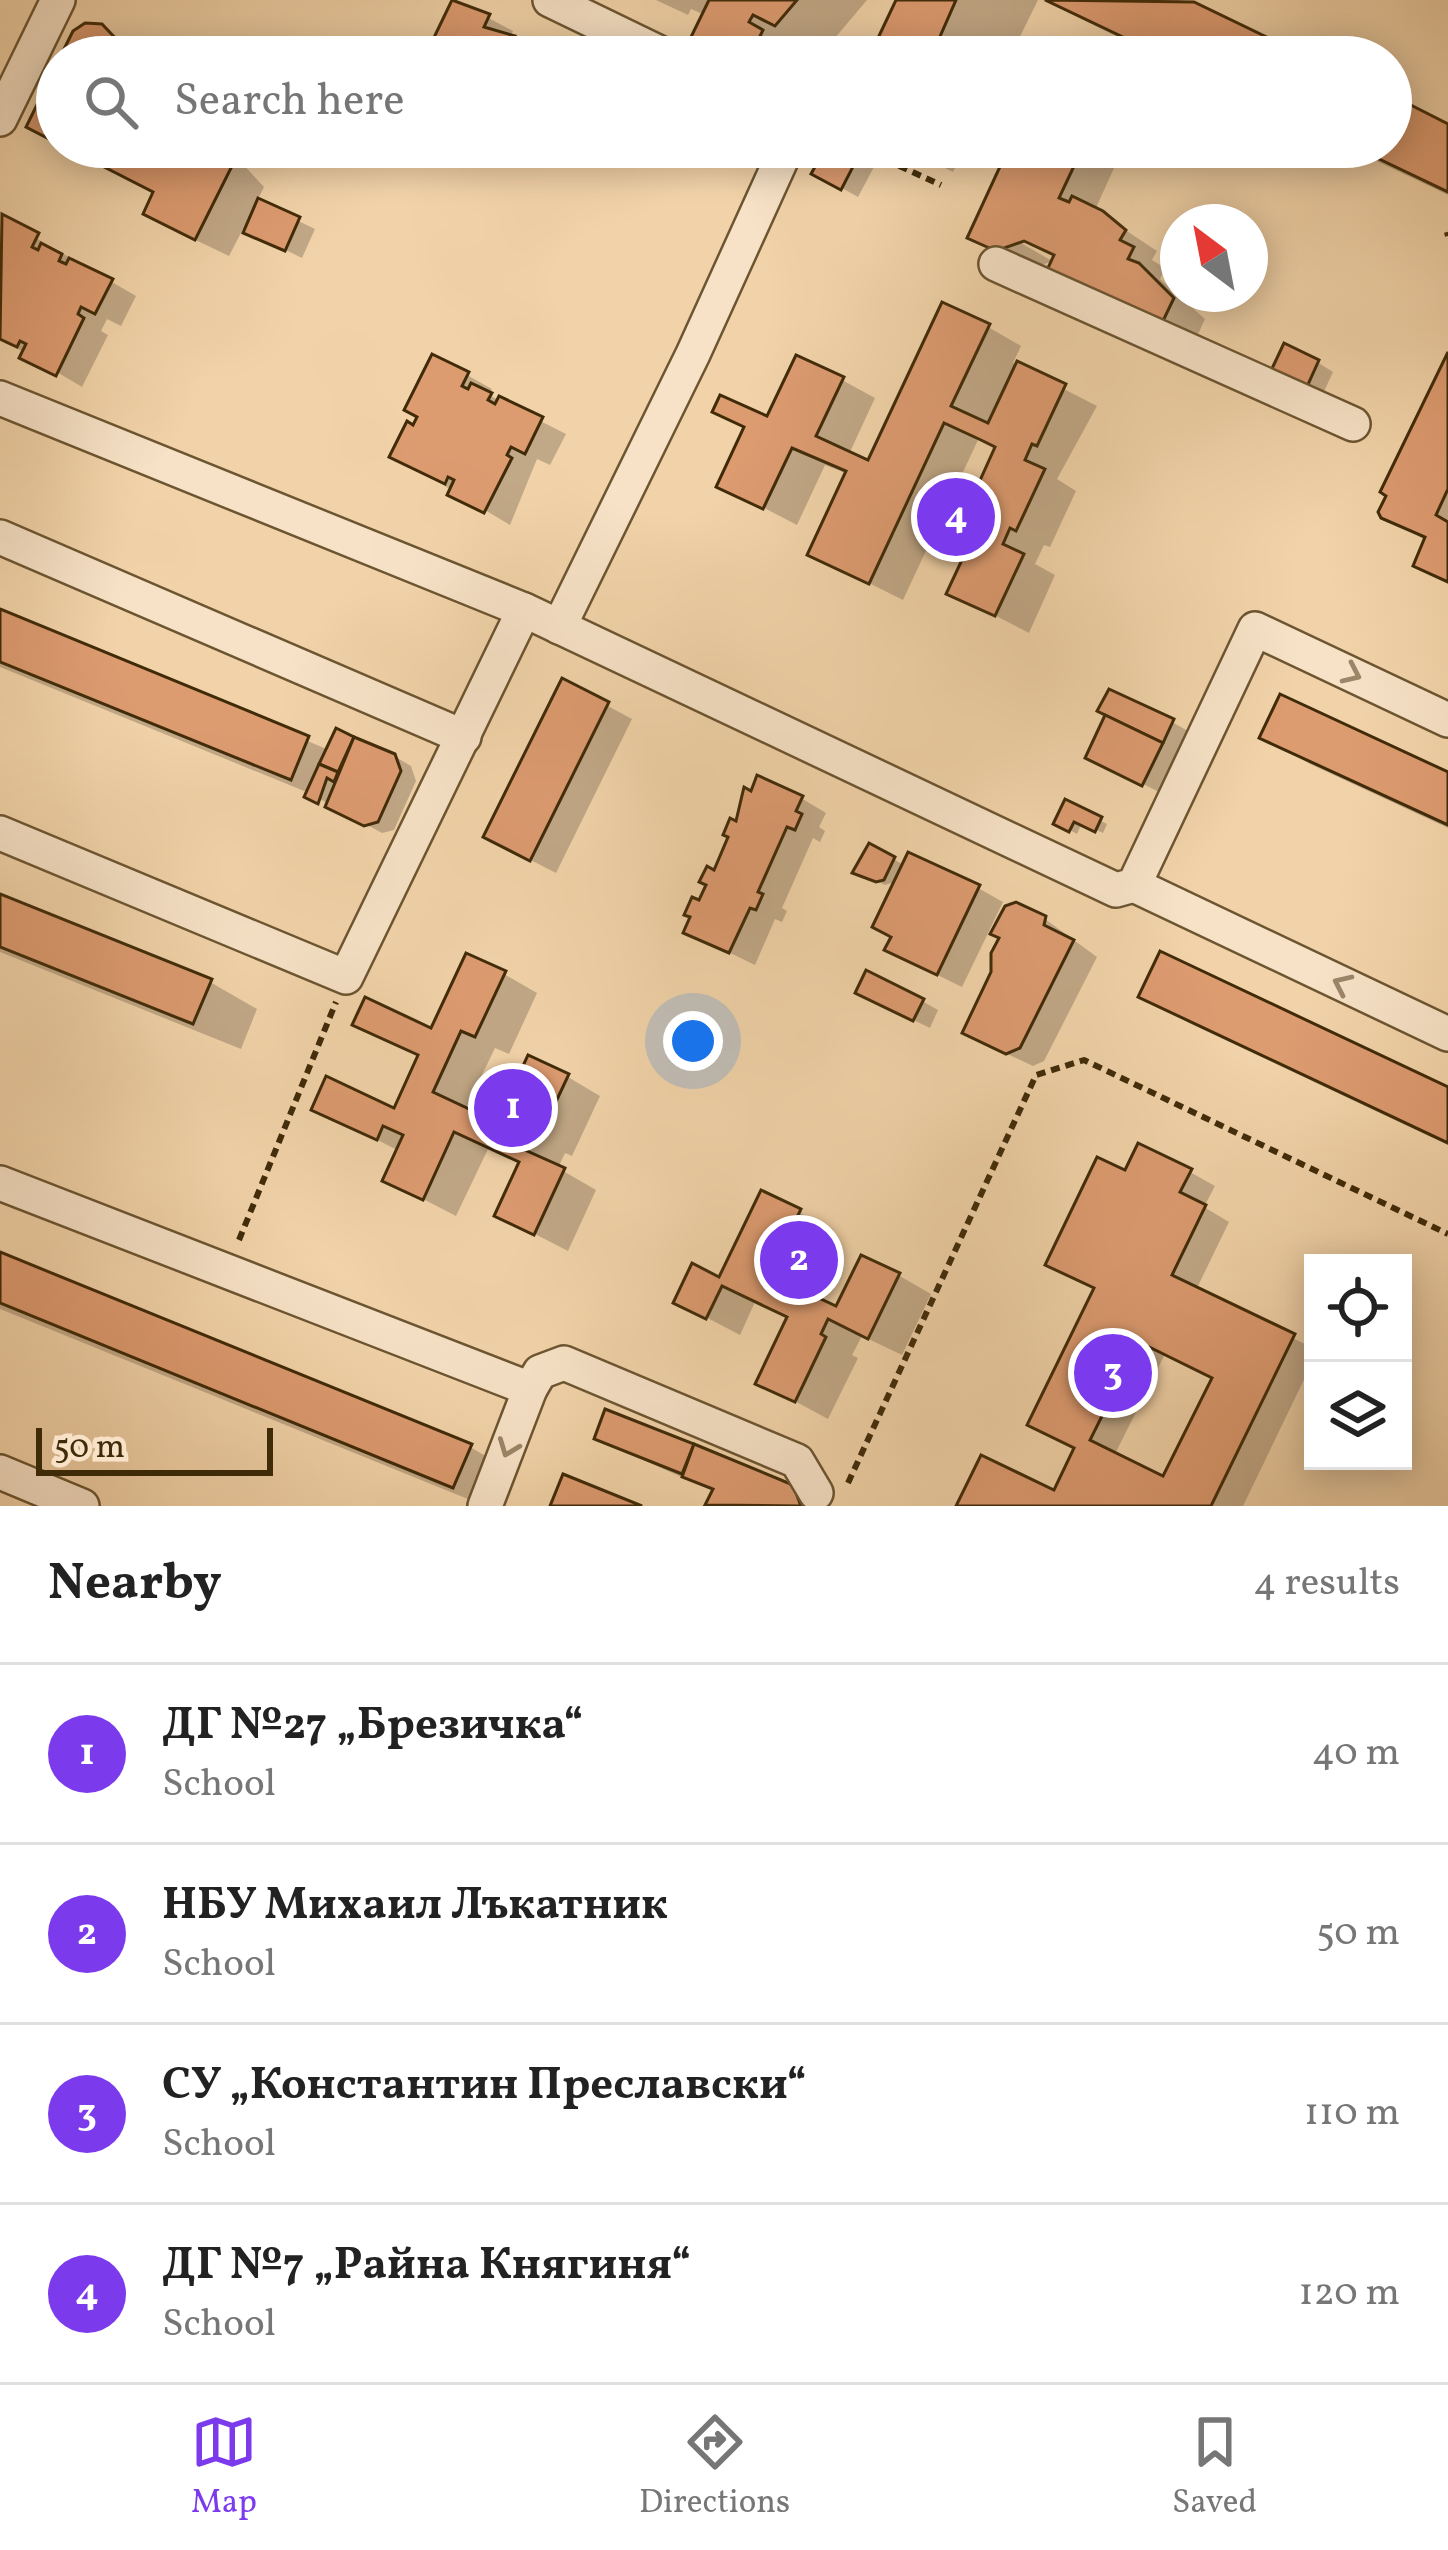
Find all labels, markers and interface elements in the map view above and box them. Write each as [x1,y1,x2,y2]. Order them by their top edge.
search box [36,36,1412,168]
icon: search [78,69,144,135]
text: Search here [174,71,405,134]
north arrow [1160,204,1268,312]
pin: 4 [917,472,995,562]
one-way arrow [1340,660,1361,683]
one-way arrow [1333,975,1354,998]
your location [663,1011,723,1071]
pin: 1 [474,1063,552,1153]
pin: 2 [760,1215,838,1305]
map controls [1304,1254,1412,1470]
button: locate [1304,1254,1412,1362]
pin: 3 [1074,1328,1152,1418]
button: layers [1304,1362,1412,1470]
scale bar [36,1422,273,1475]
text: 50 m [54,1426,125,1472]
one-way arrow [497,1436,522,1457]
text: Nearby [48,1549,222,1620]
text: 4 results [1253,1557,1400,1611]
text: ДГ №27 „Брезичка“ [162,1695,584,1758]
text: 1 [79,1727,95,1781]
text: 40 m [1312,1727,1400,1781]
text: School [162,1758,276,1812]
text: НБУ Михаил Лъкатник [162,1875,668,1938]
text: 2 [77,1907,97,1961]
text: 50 m [1316,1907,1400,1961]
text: School [162,1938,276,1992]
text: СУ „Константин Преславски“ [162,2055,807,2118]
text: 3 [77,2087,97,2141]
text: 110 m [1304,2087,1400,2141]
text: School [162,2118,276,2172]
text: ДГ №7 „Райна Княгиня“ [162,2235,691,2298]
text: 4 [75,2267,99,2321]
text: 120 m [1299,2267,1400,2321]
text: School [162,2298,276,2352]
tab: Map [191,2409,257,2527]
tab: Directions [639,2409,790,2527]
tab: Saved [1172,2409,1257,2527]

